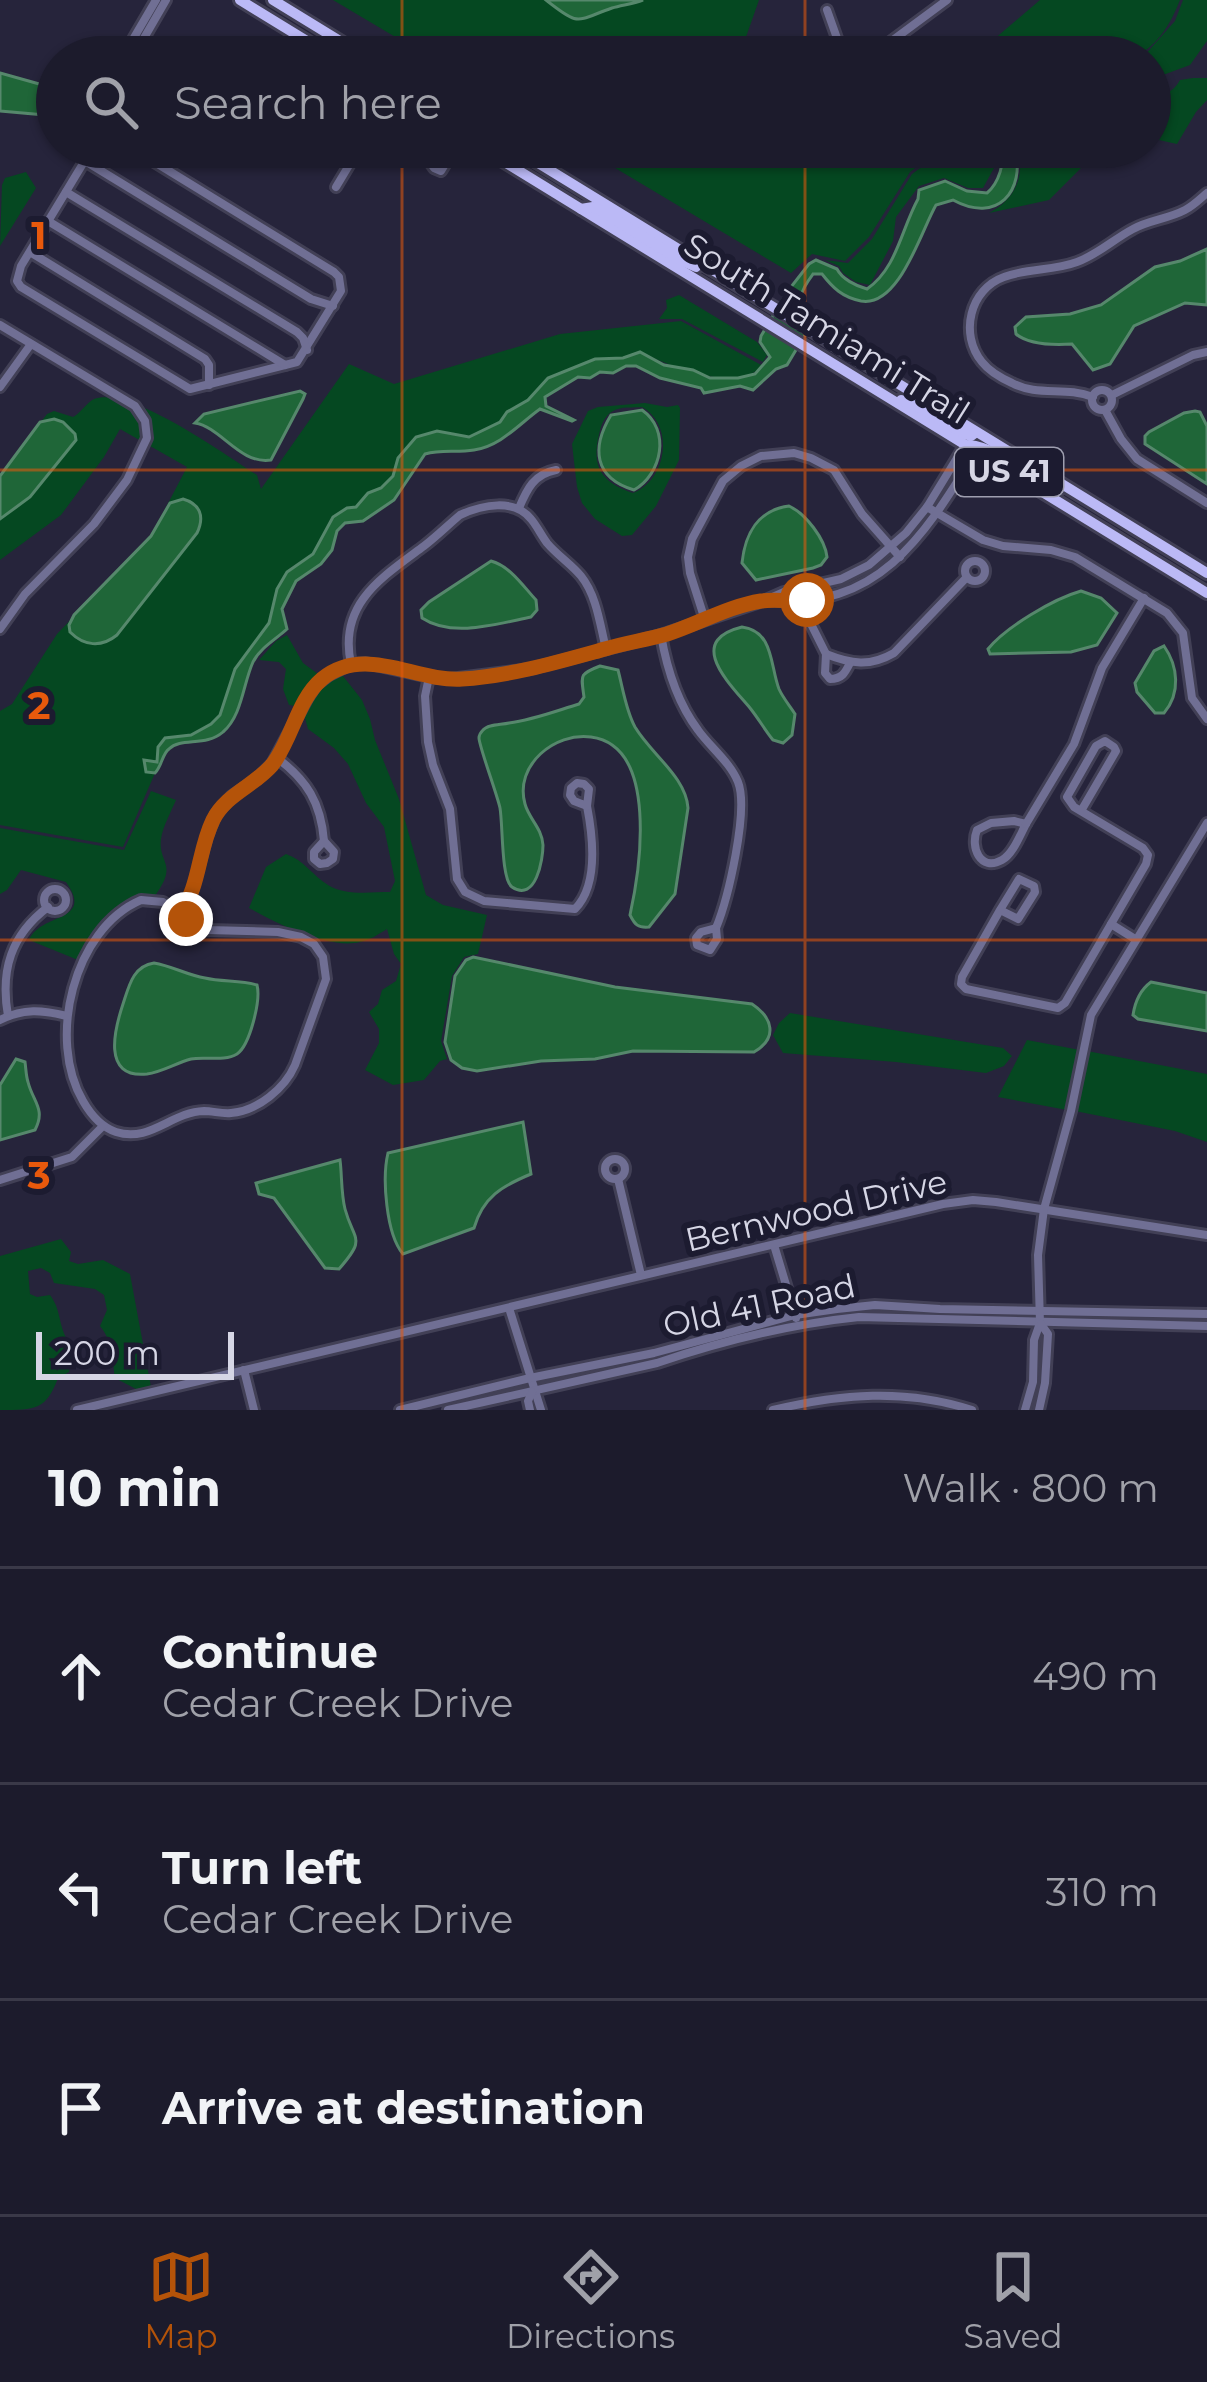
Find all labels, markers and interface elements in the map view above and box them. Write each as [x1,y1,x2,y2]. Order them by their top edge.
search box [36,36,1171,168]
icon: search [78,69,144,135]
text: Search here [174,75,442,130]
text: 1 [31,211,47,259]
street label: South Tamiami Trail [677,224,977,432]
road number: US 41 [955,448,1063,496]
route start [780,573,834,627]
text: 2 [27,681,51,729]
route end [159,892,213,946]
text: 3 [26,1151,51,1199]
street label: Bernwood Drive [681,1160,951,1260]
street label: Old 41 Road [659,1265,859,1345]
scale bar [36,1326,234,1379]
text: 200 m [54,1333,160,1373]
text: 10 min [48,1457,221,1519]
text: Walk · 800 m [903,1464,1159,1512]
text: Continue [162,1624,378,1679]
icon: ahead [48,1643,114,1709]
text: 490 m [1032,1652,1159,1700]
text: Cedar Creek Drive [162,1679,513,1727]
text: Turn left [162,1840,362,1895]
icon: left [48,1859,114,1925]
text: 310 m [1046,1868,1159,1916]
text: Cedar Creek Drive [162,1895,513,1943]
icon: arrive [48,2075,114,2141]
text: Arrive at destination [162,2080,645,2135]
tab: Map [144,2244,218,2356]
tab: Directions [506,2244,675,2356]
tab: Saved [964,2244,1063,2356]

